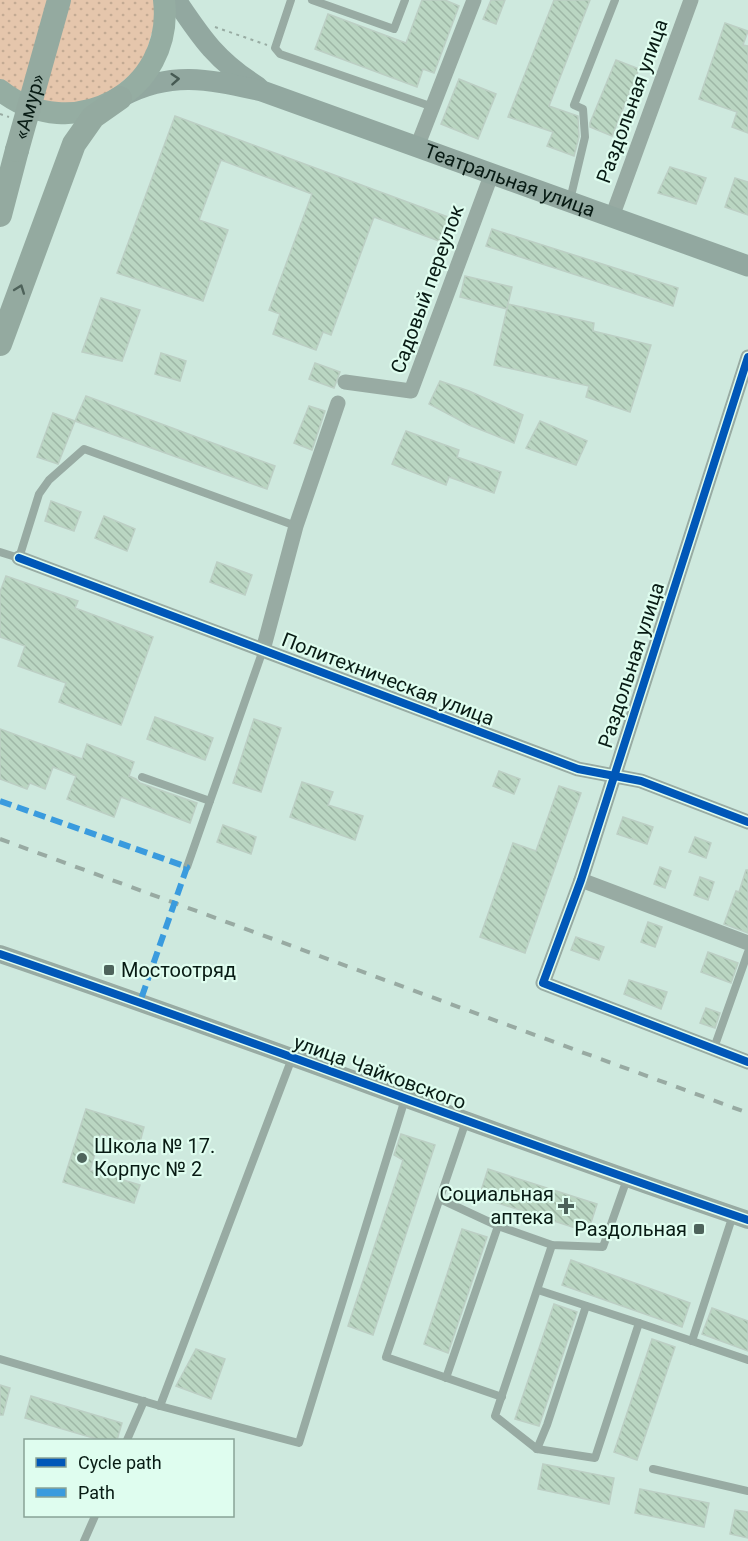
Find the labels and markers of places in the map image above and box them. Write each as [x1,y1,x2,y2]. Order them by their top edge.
place label: Мостоотряд [121,958,236,982]
marker: Мостоотряд [102,963,116,977]
place label: Школа № 17. Корпус № 2 [94,1134,215,1181]
marker: Школа № 17. Корпус № 2 [75,1151,89,1165]
place label: Социальная аптека [439,1182,554,1229]
marker: Социальная аптека [559,1199,573,1213]
place label: Раздольная [574,1217,687,1241]
marker: Раздольная [692,1222,706,1236]

